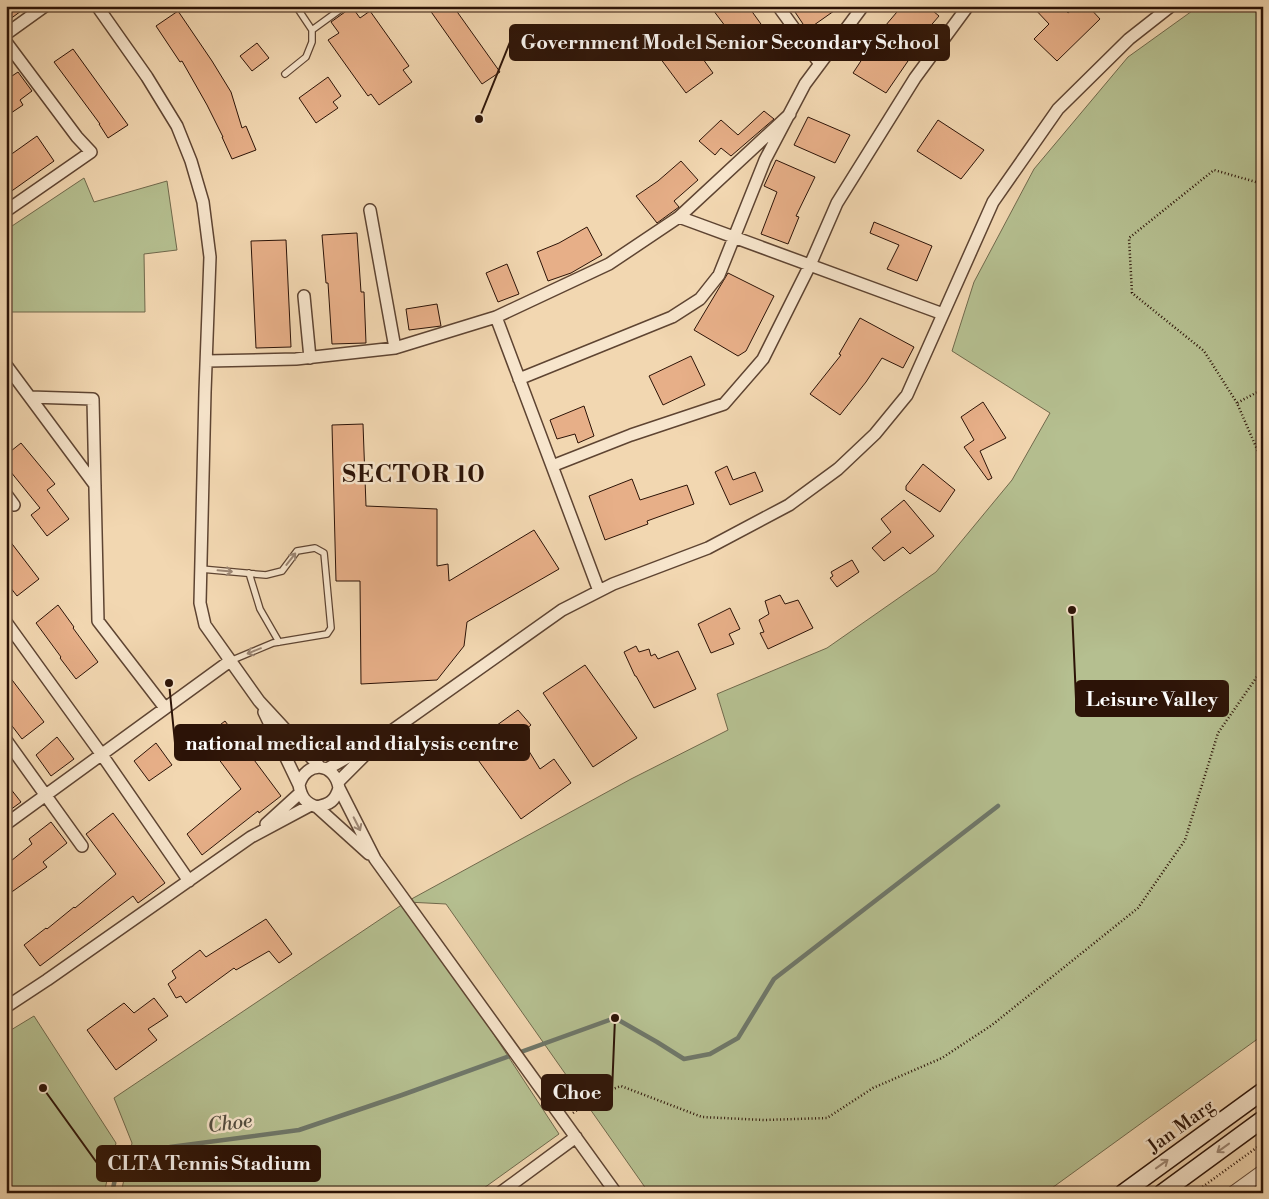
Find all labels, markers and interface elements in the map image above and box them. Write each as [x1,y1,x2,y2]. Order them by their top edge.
callout: Government Model Senior Secondary School [510,25,949,60]
text: Government Model Senior Secondary School [521,31,940,56]
district label: SECTOR 10 [342,460,486,490]
one-way arrow [286,552,296,566]
one-way arrow [216,567,232,576]
one-way arrow [247,647,262,656]
callout: Leisure Valley [1076,681,1228,716]
text: Leisure Valley [1086,688,1219,713]
callout: national medical and dialysis centre [175,725,529,760]
text: national medical and dialysis centre [185,732,519,757]
one-way arrow [352,816,362,831]
callout: Choe [542,1075,612,1110]
text: Choe [552,1081,602,1106]
street label: Jan Marg [1142,1094,1219,1159]
water label: Choe [206,1109,254,1139]
one-way arrow [1216,1143,1230,1153]
callout: CLTA Tennis Stadium [97,1146,320,1181]
text: CLTA Tennis Stadium [107,1152,311,1177]
one-way arrow [1155,1159,1169,1169]

